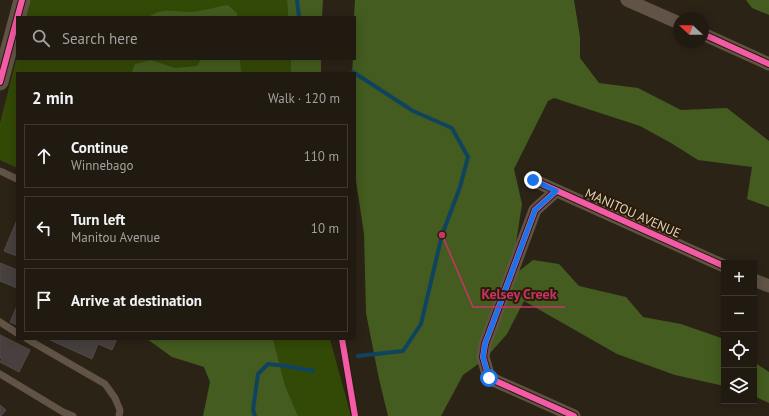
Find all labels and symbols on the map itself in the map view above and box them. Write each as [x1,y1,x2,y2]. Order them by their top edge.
north arrow [673,12,709,48]
route end [524,171,542,189]
street label: MANITOU AVENUE [582,184,684,242]
callout: Kelsey Creek [473,281,565,307]
text: Kelsey Creek [481,285,557,303]
route start [480,369,498,387]

